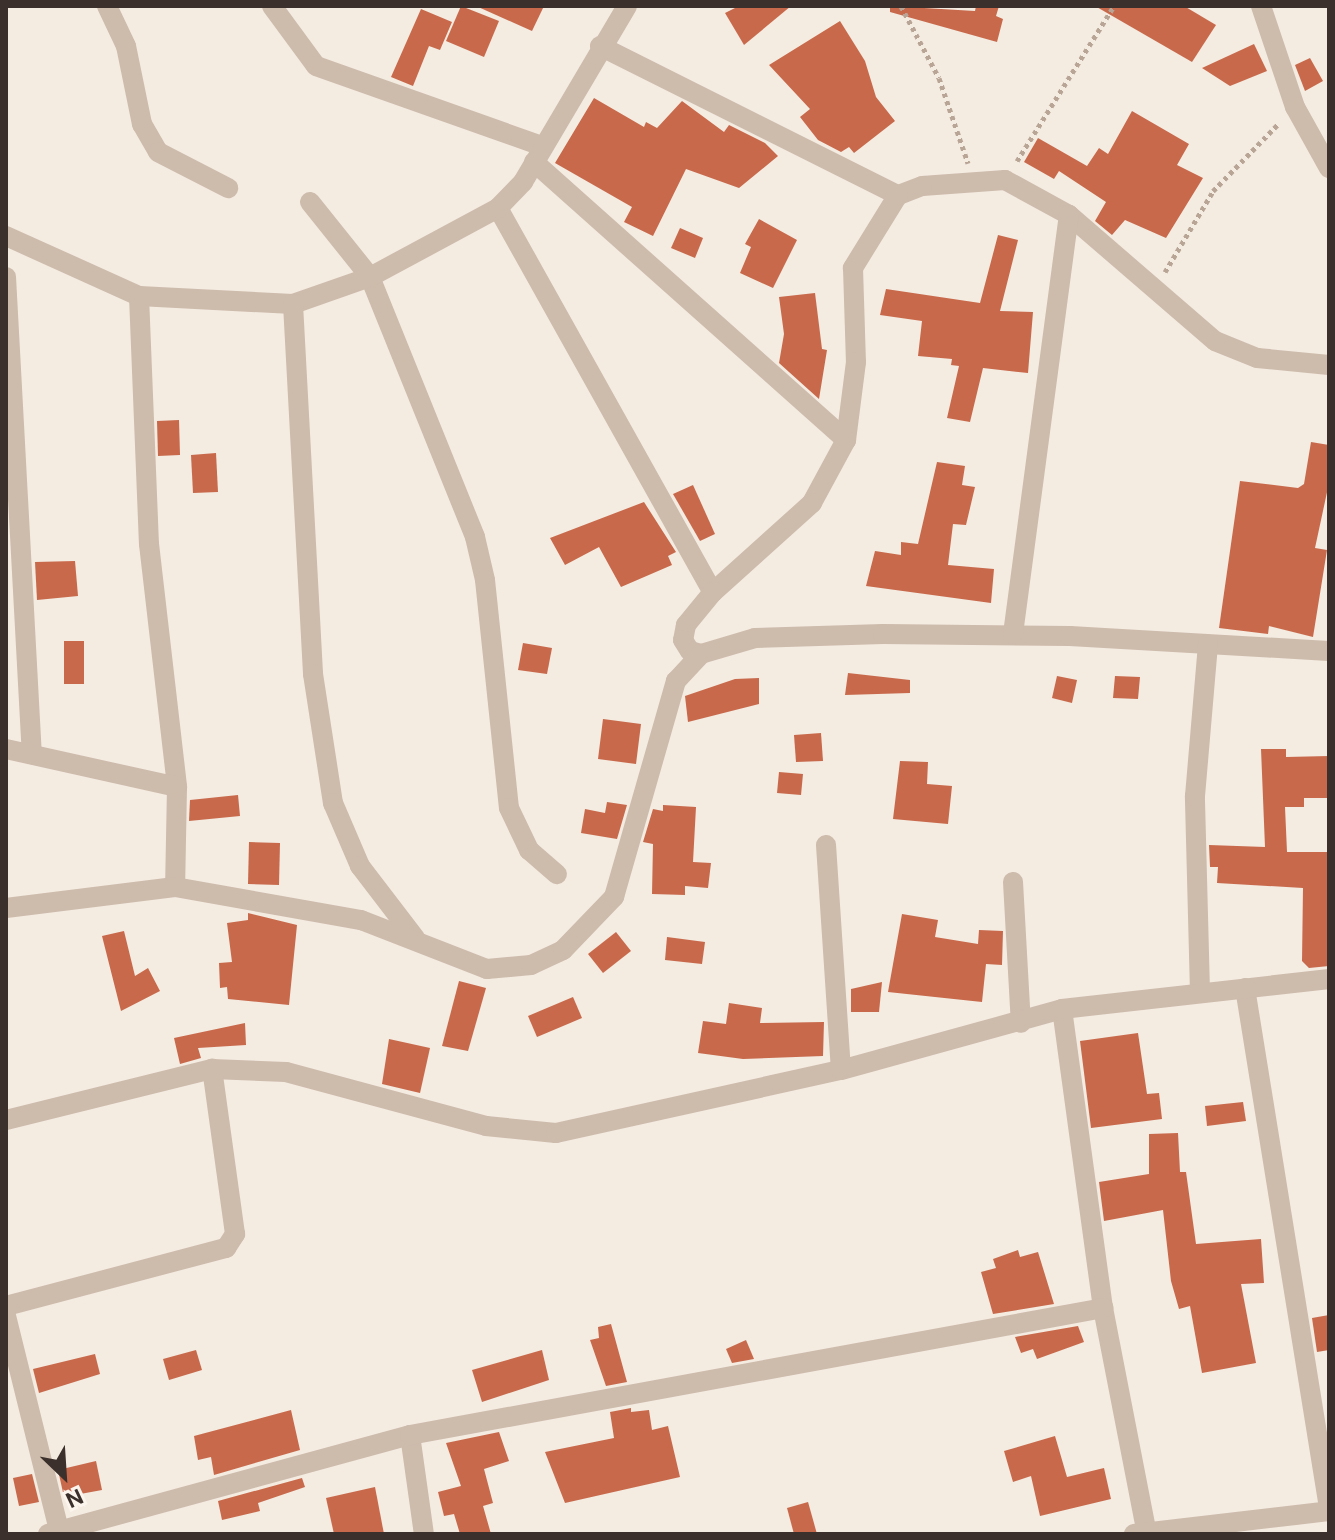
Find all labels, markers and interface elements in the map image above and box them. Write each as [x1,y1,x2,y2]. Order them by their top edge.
north arrow [24,1436,104,1516]
text: N [61,1482,88,1515]

